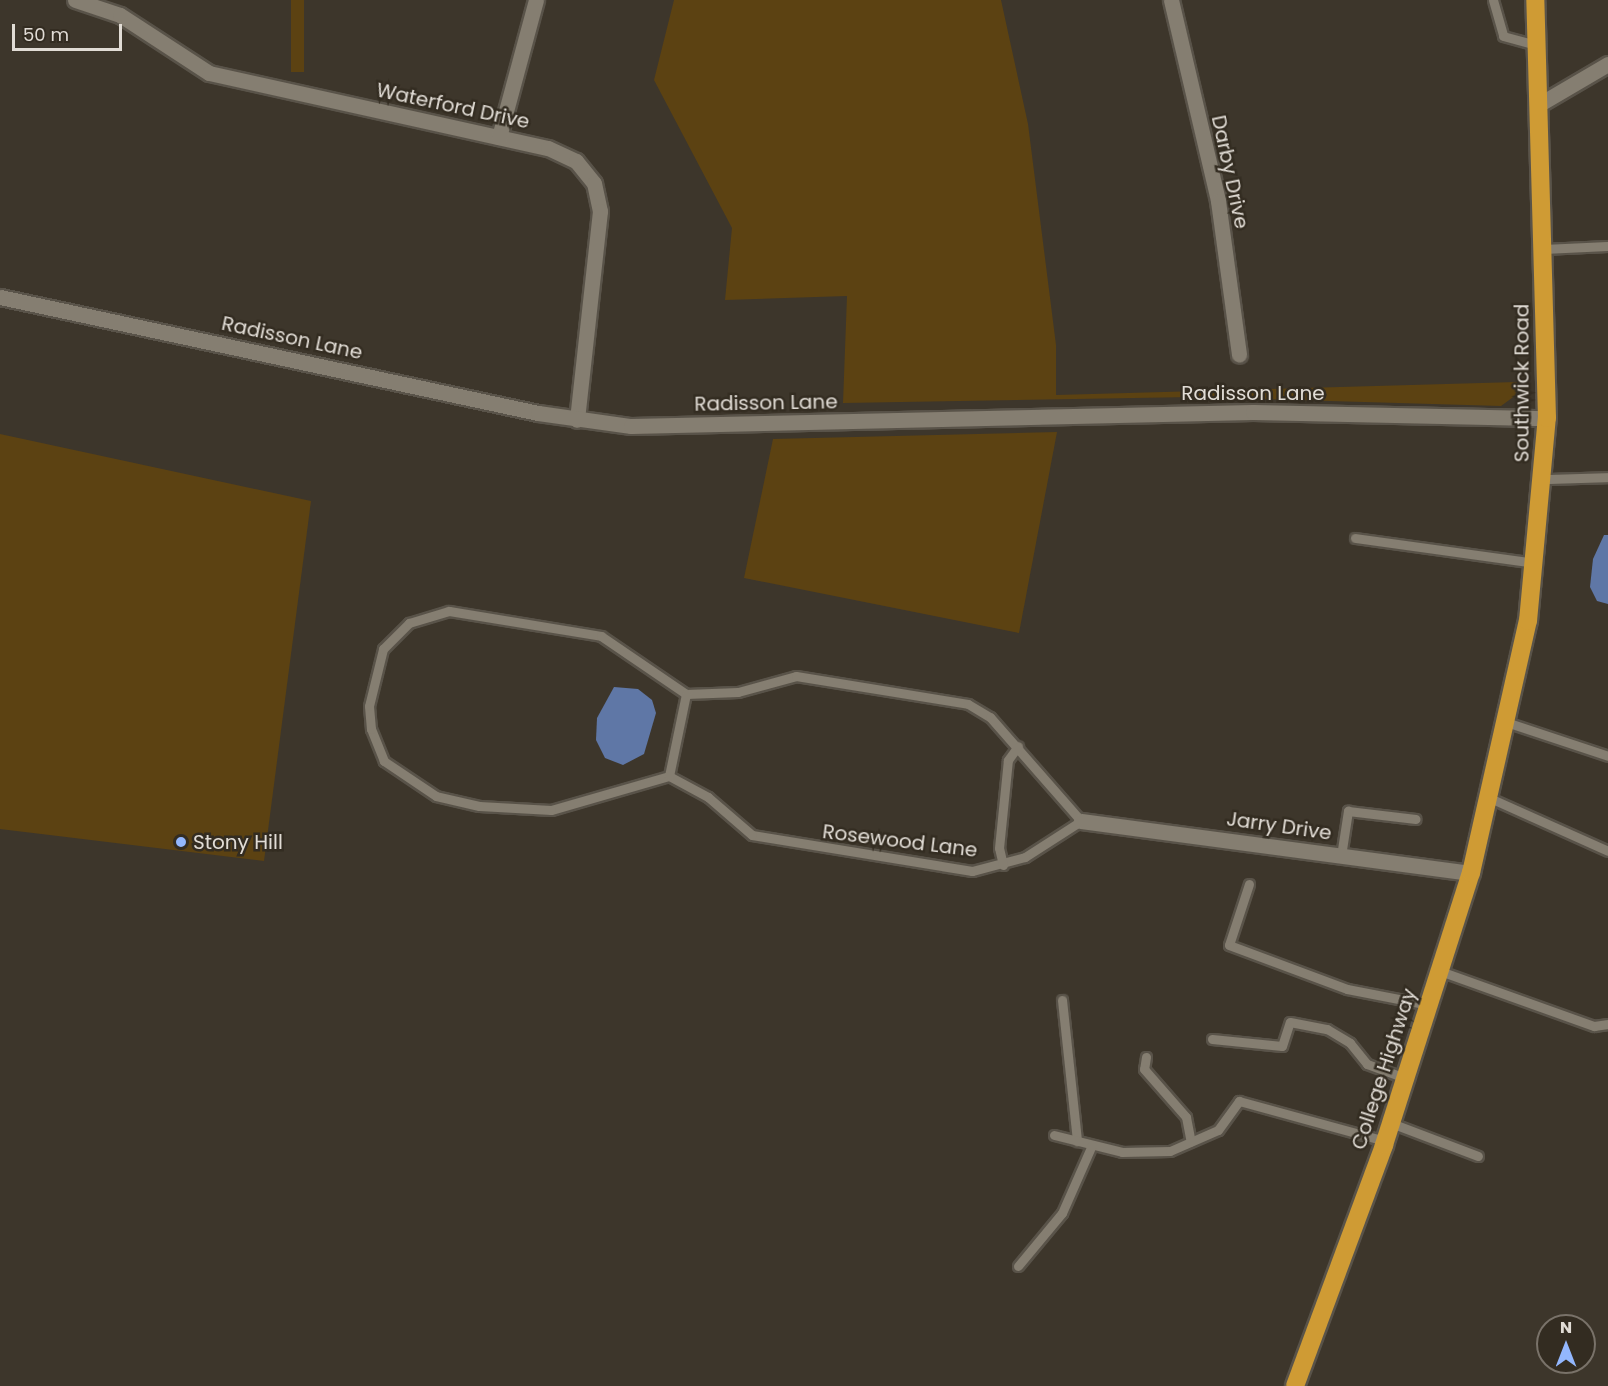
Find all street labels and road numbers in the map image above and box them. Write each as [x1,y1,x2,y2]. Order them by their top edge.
street label: Waterford Drive [374,78,532,134]
street label: Darby Drive [1206,113,1254,231]
street label: Southwick Road [1510,304,1534,462]
street label: Radisson Lane [219,311,365,365]
street label: Radisson Lane [1181,381,1325,405]
street label: Radisson Lane [694,390,838,416]
street label: Jarry Drive [1225,807,1333,845]
street label: Rosewood Lane [821,820,979,862]
street label: College Highway [1347,985,1421,1153]

